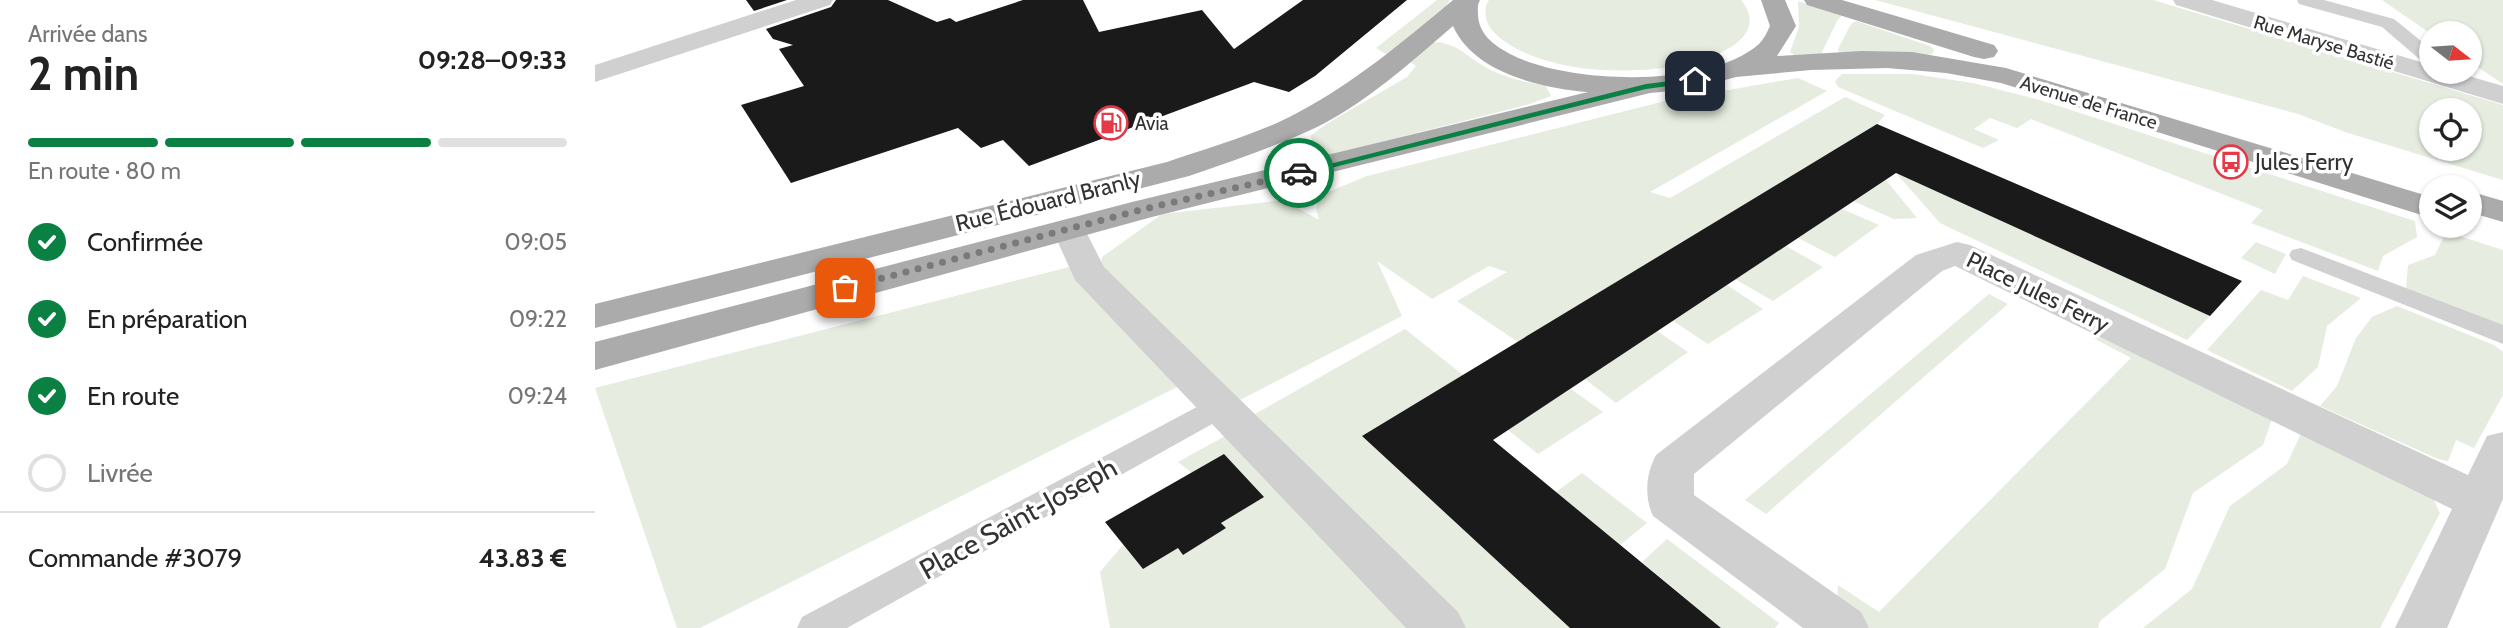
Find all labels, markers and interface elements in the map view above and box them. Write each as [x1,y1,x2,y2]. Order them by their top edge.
street label: Rue Maryse Bastié [2251,10,2397,75]
text: Arrivée dans [28,20,148,48]
north arrow [2419,21,2481,84]
map controls [2419,21,2482,238]
text: 09:28–09:33 [418,44,567,76]
text: 2 min [28,46,139,102]
pin [1665,51,1725,111]
icon: home [1676,62,1714,100]
street label: Avenue de France [2018,71,2160,134]
button: locate [2419,98,2482,161]
fuel station icon: Avia [1092,104,1130,142]
place label: Avia [1135,112,1169,135]
courier [1264,138,1334,208]
bus stop icon: Jules Ferry [2212,143,2250,181]
place label: Jules Ferry [2254,148,2354,176]
icon: car [1280,154,1318,192]
text: En route · 80 m [28,157,181,185]
street label: Rue Édouard Branly [952,163,1144,238]
button: layers [2419,175,2482,238]
icon: check [28,223,66,261]
text: Confirmée [87,226,203,258]
text: 09:05 [505,228,567,256]
street label: Place Jules Ferry [1962,245,2114,339]
pin [815,258,875,318]
icon: bag [826,269,864,307]
icon: check [28,300,66,338]
text: En préparation [87,303,248,335]
text: 09:22 [509,305,567,333]
icon: check [28,377,66,415]
text: En route [87,380,179,412]
text: 09:24 [508,382,567,410]
street label: Place Saint-Joseph [913,450,1123,586]
text: Livrée [87,457,153,489]
text: Commande #3079 [28,542,242,574]
text: 43.83 € [479,542,567,574]

